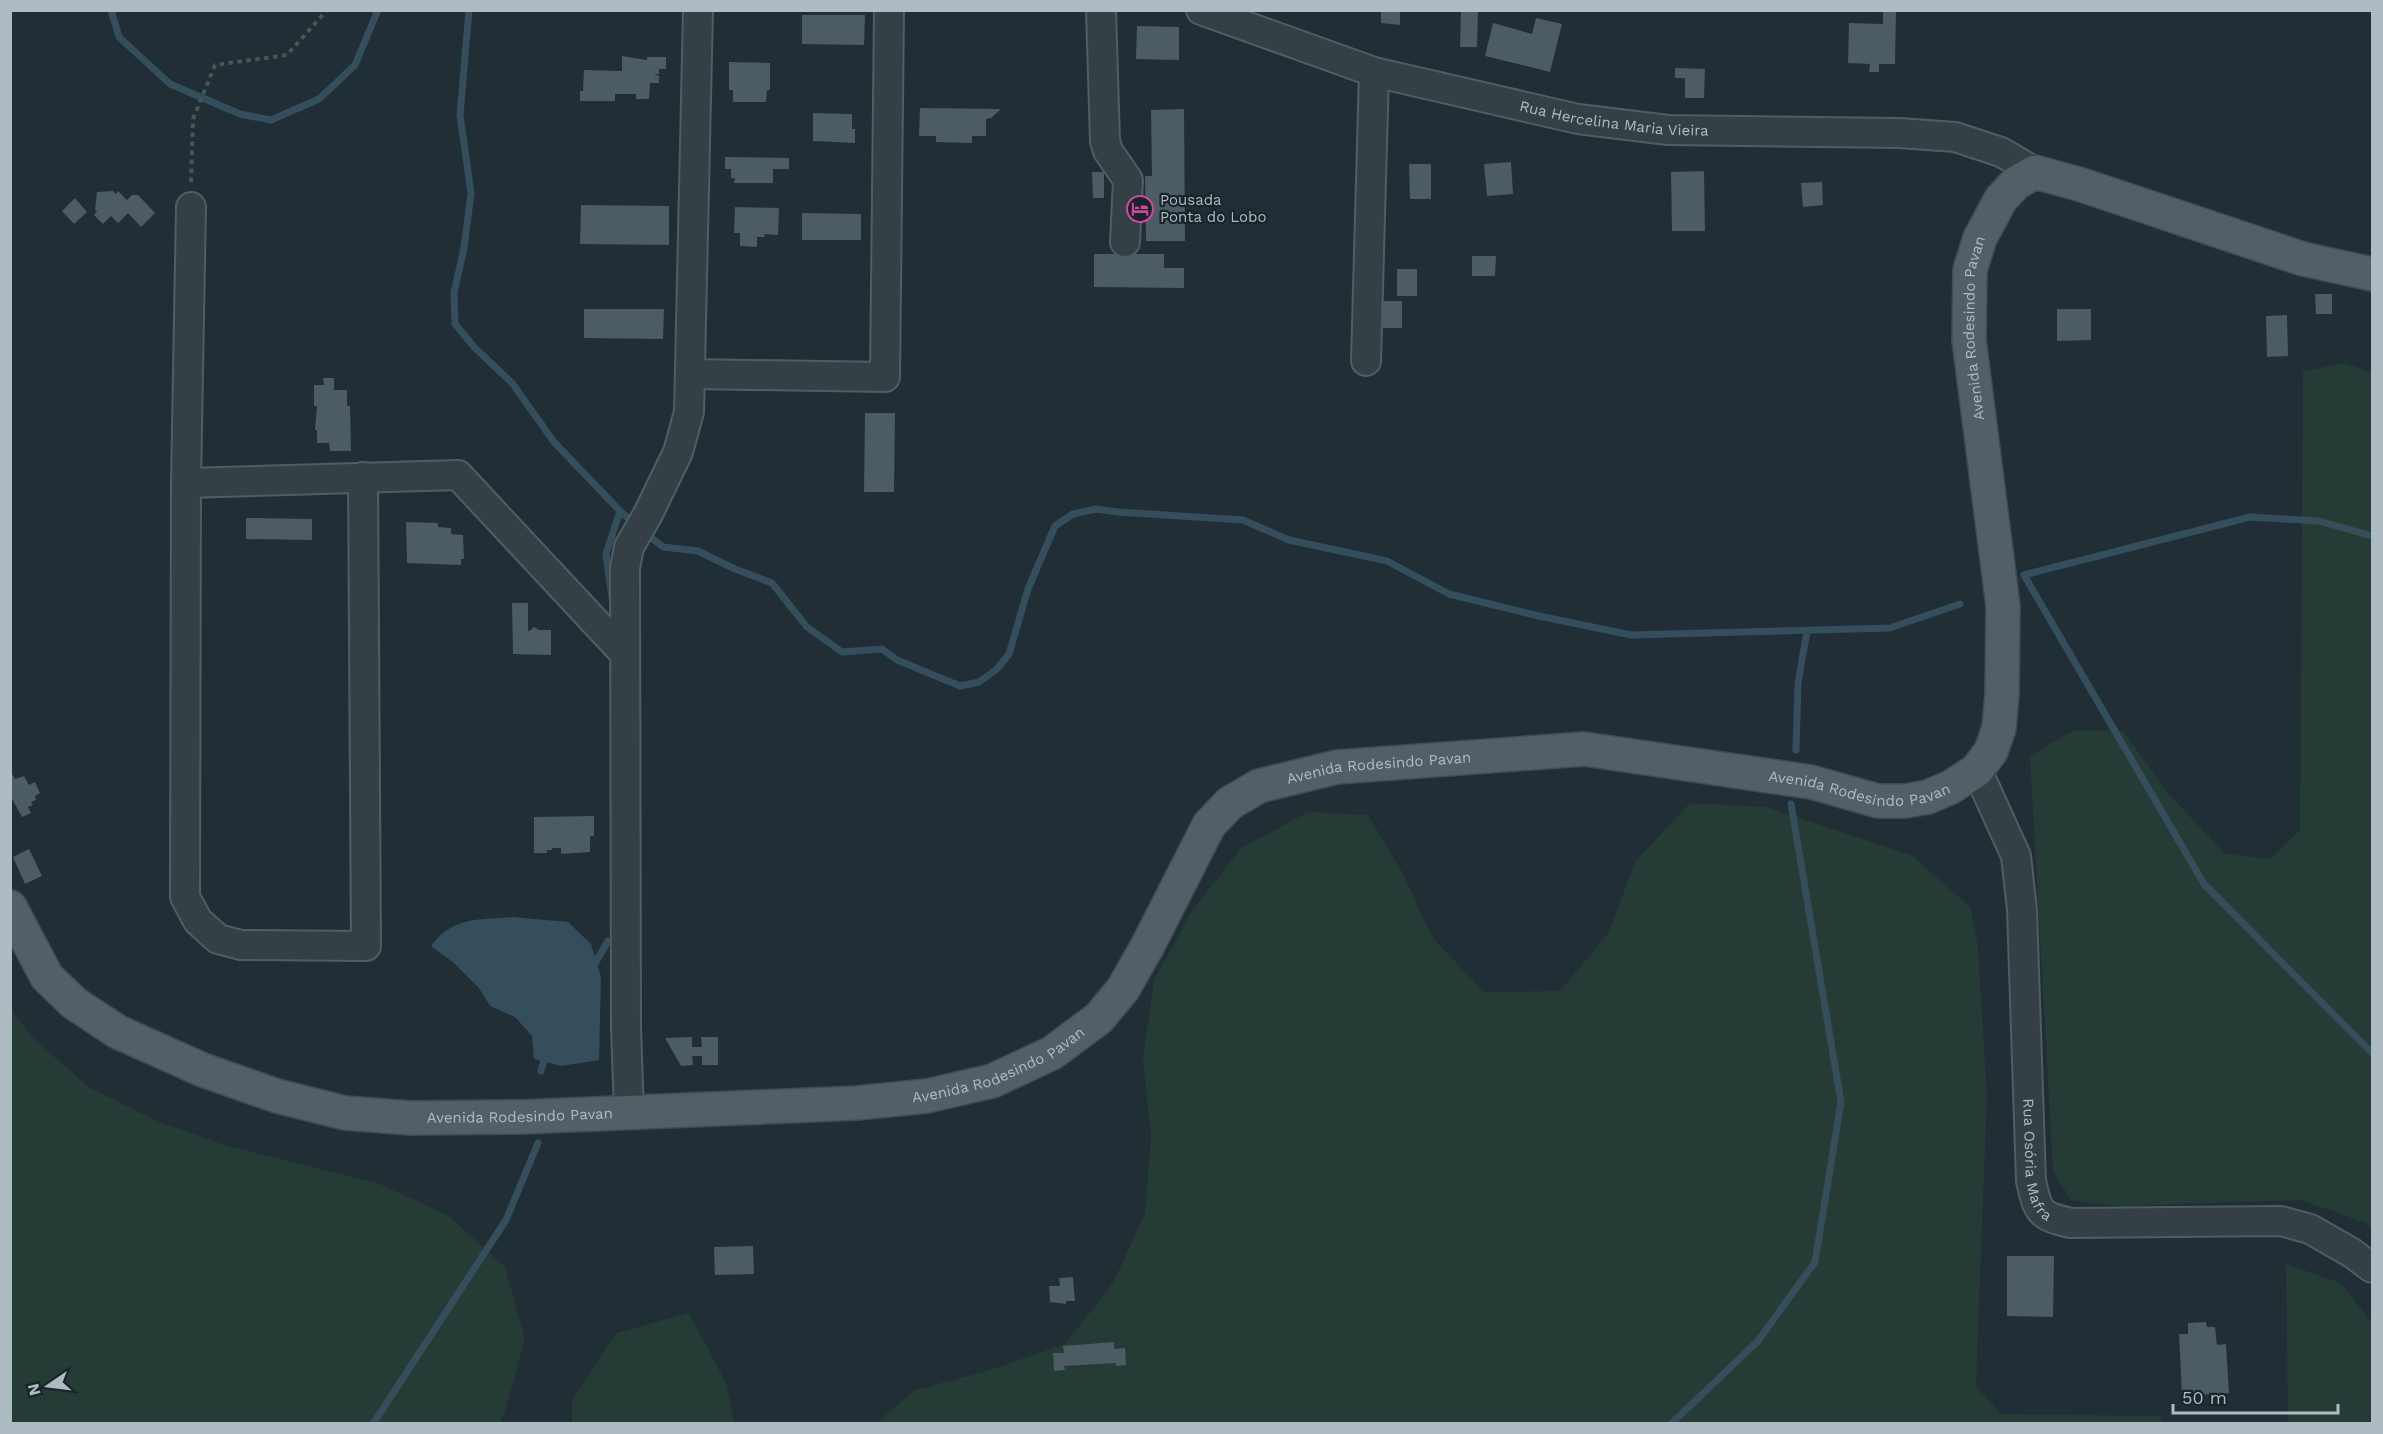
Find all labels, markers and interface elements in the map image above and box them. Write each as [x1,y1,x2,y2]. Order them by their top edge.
street label: Rua Hercelina Maria Vieira [1518,97,1709,140]
place label: Pousada Ponta do Lobo [1160,191,1266,226]
hotel icon: Pousada Ponta do Lobo [1125,194,1155,224]
street label: Avenida Rodesindo Pavan [1960,234,1989,422]
street label: Avenida Rodesindo Pavan [1285,748,1472,788]
street label: Avenida Rodesindo Pavan [1767,767,1953,810]
street label: Avenida Rodesindo Pavan [911,1023,1088,1106]
street label: Rua Osória Mafra [2019,1098,2055,1225]
street label: Avenida Rodesindo Pavan [427,1104,613,1127]
north arrow [18,1356,78,1416]
scale bar [2173,1377,2338,1415]
text: N [23,1381,45,1398]
text: 50 m [2182,1387,2227,1408]

